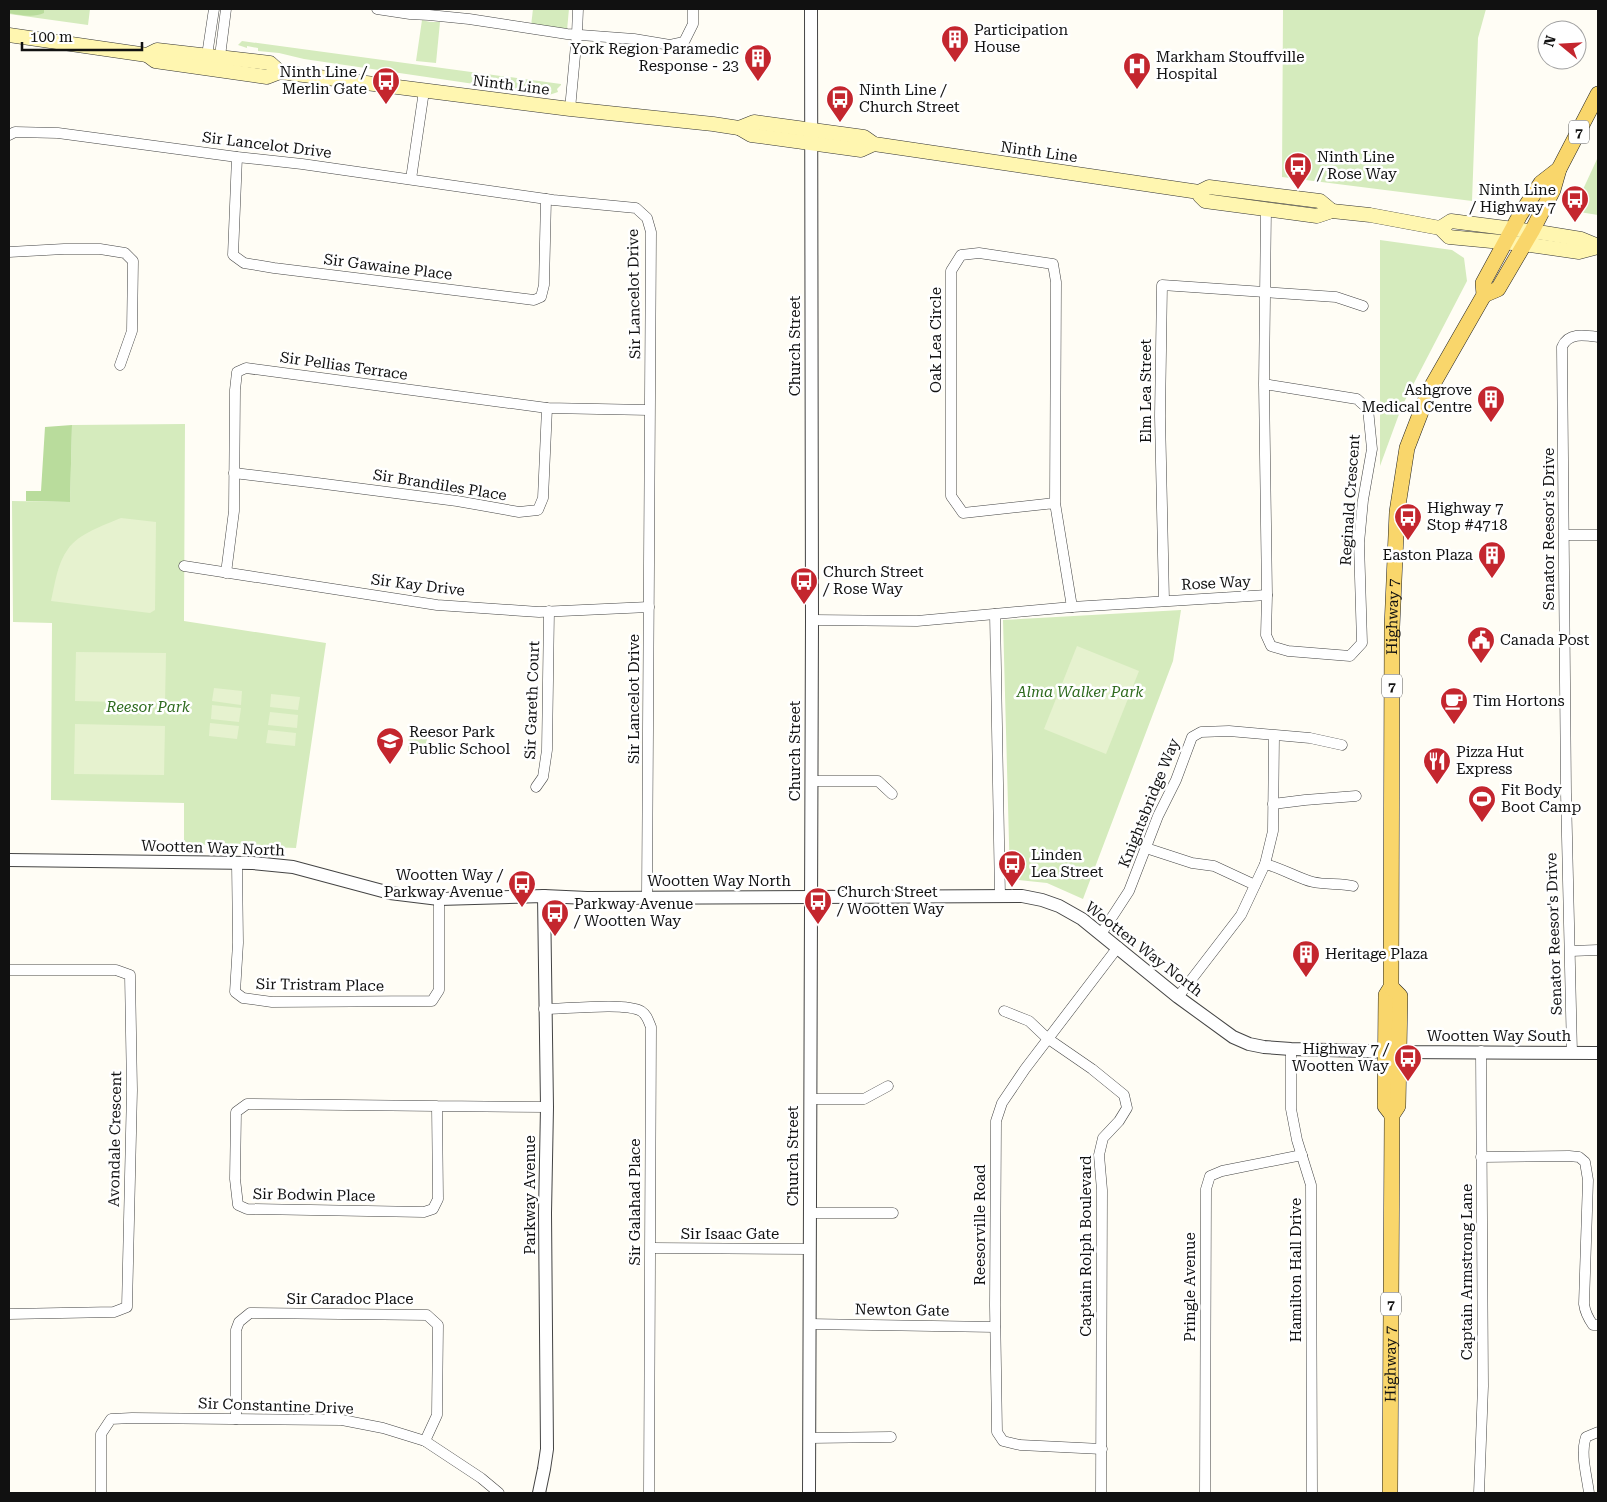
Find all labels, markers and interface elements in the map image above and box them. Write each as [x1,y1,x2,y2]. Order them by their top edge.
scale bar [22,20,142,52]
north arrow [1537,20,1587,70]
place label: Participation House [974,21,1069,56]
building icon: Participation House [940,24,970,63]
text: 100 m [30,28,73,46]
text: N [1540,33,1559,49]
place label: York Region Paramedic Response - 23 [571,40,739,75]
building icon: York Region Paramedic Response - 23 [743,43,773,82]
place label: Markham Stouffville Hospital [1156,48,1304,83]
hospital icon: Markham Stouffville Hospital [1122,51,1152,90]
place label: Ninth Line / Merlin Gate [279,63,368,98]
bus stop icon: Ninth Line / Merlin Gate [371,66,401,105]
street label: Ninth Line [471,71,551,99]
place label: Ninth Line / Church Street [859,81,960,116]
bus stop icon: Ninth Line / Church Street [825,84,855,123]
road number: 7 [1569,120,1589,144]
street label: Sir Lancelot Drive [201,128,333,162]
street label: Ninth Line [999,138,1079,166]
place label: Ninth Line / Rose Way [1316,148,1397,183]
bus stop icon: Ninth Line / Rose Way [1283,151,1313,190]
place label: Ninth Line / Highway 7 [1469,181,1556,216]
bus stop icon: Ninth Line / Highway 7 [1560,184,1590,223]
street label: Sir Lancelot Drive [624,229,644,359]
street label: Sir Gawaine Place [323,250,453,284]
street label: Oak Lea Circle [927,287,945,393]
street label: Church Street [786,295,804,396]
street label: Elm Lea Street [1137,339,1155,443]
street label: Sir Pellias Terrace [279,348,409,384]
place label: Ashgrove Medical Centre [1362,381,1472,416]
building icon: Ashgrove Medical Centre [1476,384,1506,423]
street label: Reginald Crescent [1336,433,1364,566]
street label: Senator Reesor's Drive [1540,448,1558,610]
street label: Sir Brandiles Place [372,466,508,504]
place label: Highway 7 Stop #4718 [1427,499,1508,534]
bus stop icon: Highway 7 Stop #4718 [1393,502,1423,541]
building icon: Easton Plaza [1477,540,1507,579]
place label: Easton Plaza [1382,546,1473,564]
place label: Church Street / Rose Way [822,563,924,598]
bus stop icon: Church Street / Rose Way [789,566,819,605]
street label: Sir Kay Drive [370,570,466,600]
street label: Rose Way [1181,572,1251,594]
street label: Highway 7 [1383,578,1403,655]
public building icon: Canada Post [1466,625,1496,664]
place label: Canada Post [1500,631,1590,649]
street label: Sir Lancelot Drive [625,634,643,764]
street label: Sir Gareth Court [521,640,543,760]
road number: 7 [1382,674,1402,698]
park label: Alma Walker Park [1016,683,1144,701]
cafe icon: Tim Hortons [1439,686,1469,725]
place label: Tim Hortons [1473,692,1565,710]
park label: Reesor Park [105,698,191,716]
street label: Church Street [786,700,804,801]
place label: Reesor Park Public School [409,723,511,758]
school or university icon: Reesor Park Public School [375,726,405,765]
street label: Knightsbridge Way [1115,736,1183,870]
place label: Pizza Hut Express [1456,743,1524,778]
restaurant icon: Pizza Hut Express [1422,746,1452,785]
place label: Fit Body Boot Camp [1501,781,1581,816]
sports icon: Fit Body Boot Camp [1467,784,1497,823]
street label: Wootten Way North [141,836,285,860]
place label: Linden Lea Street [1031,846,1104,881]
bus stop icon: Linden Lea Street [997,849,1027,888]
street label: Senator Reesor's Drive [1542,852,1566,1016]
place label: Wootten Way / Parkway Avenue [384,866,504,901]
bus stop icon: Wootten Way / Parkway Avenue [507,869,537,908]
street label: Wootten Way North [647,872,791,890]
place label: Church Street / Wootten Way [836,883,944,918]
bus stop icon: Church Street / Wootten Way [803,886,833,925]
place label: Parkway Avenue / Wootten Way [573,895,693,930]
bus stop icon: Parkway Avenue / Wootten Way [540,898,570,937]
street label: Wootten Way North [1082,898,1206,1001]
building icon: Heritage Plaza [1291,939,1321,978]
place label: Heritage Plaza [1325,945,1428,963]
street label: Sir Tristram Place [256,975,384,995]
street label: Wootten Way South [1427,1027,1571,1045]
place label: Highway 7 / Wootten Way [1292,1040,1390,1075]
bus stop icon: Highway 7 / Wootten Way [1393,1043,1423,1082]
street label: Avondale Crescent [105,1071,125,1207]
street label: Church Street [784,1105,802,1206]
street label: Parkway Avenue [521,1135,539,1255]
street label: Sir Galahad Place [626,1139,644,1265]
street label: Captain Rolph Boulevard [1077,1155,1095,1337]
street label: Reesorville Road [971,1164,989,1286]
street label: Captain Armstrong Lane [1458,1184,1476,1360]
street label: Sir Bodwin Place [253,1185,375,1205]
street label: Hamilton Hall Drive [1287,1198,1305,1342]
street label: Sir Isaac Gate [681,1225,779,1243]
street label: Pringle Avenue [1181,1232,1199,1342]
street label: Sir Caradoc Place [287,1290,413,1308]
road number: 7 [1381,1292,1401,1316]
street label: Newton Gate [855,1300,949,1320]
street label: Highway 7 [1381,1326,1400,1402]
street label: Sir Constantine Drive [198,1394,354,1418]

